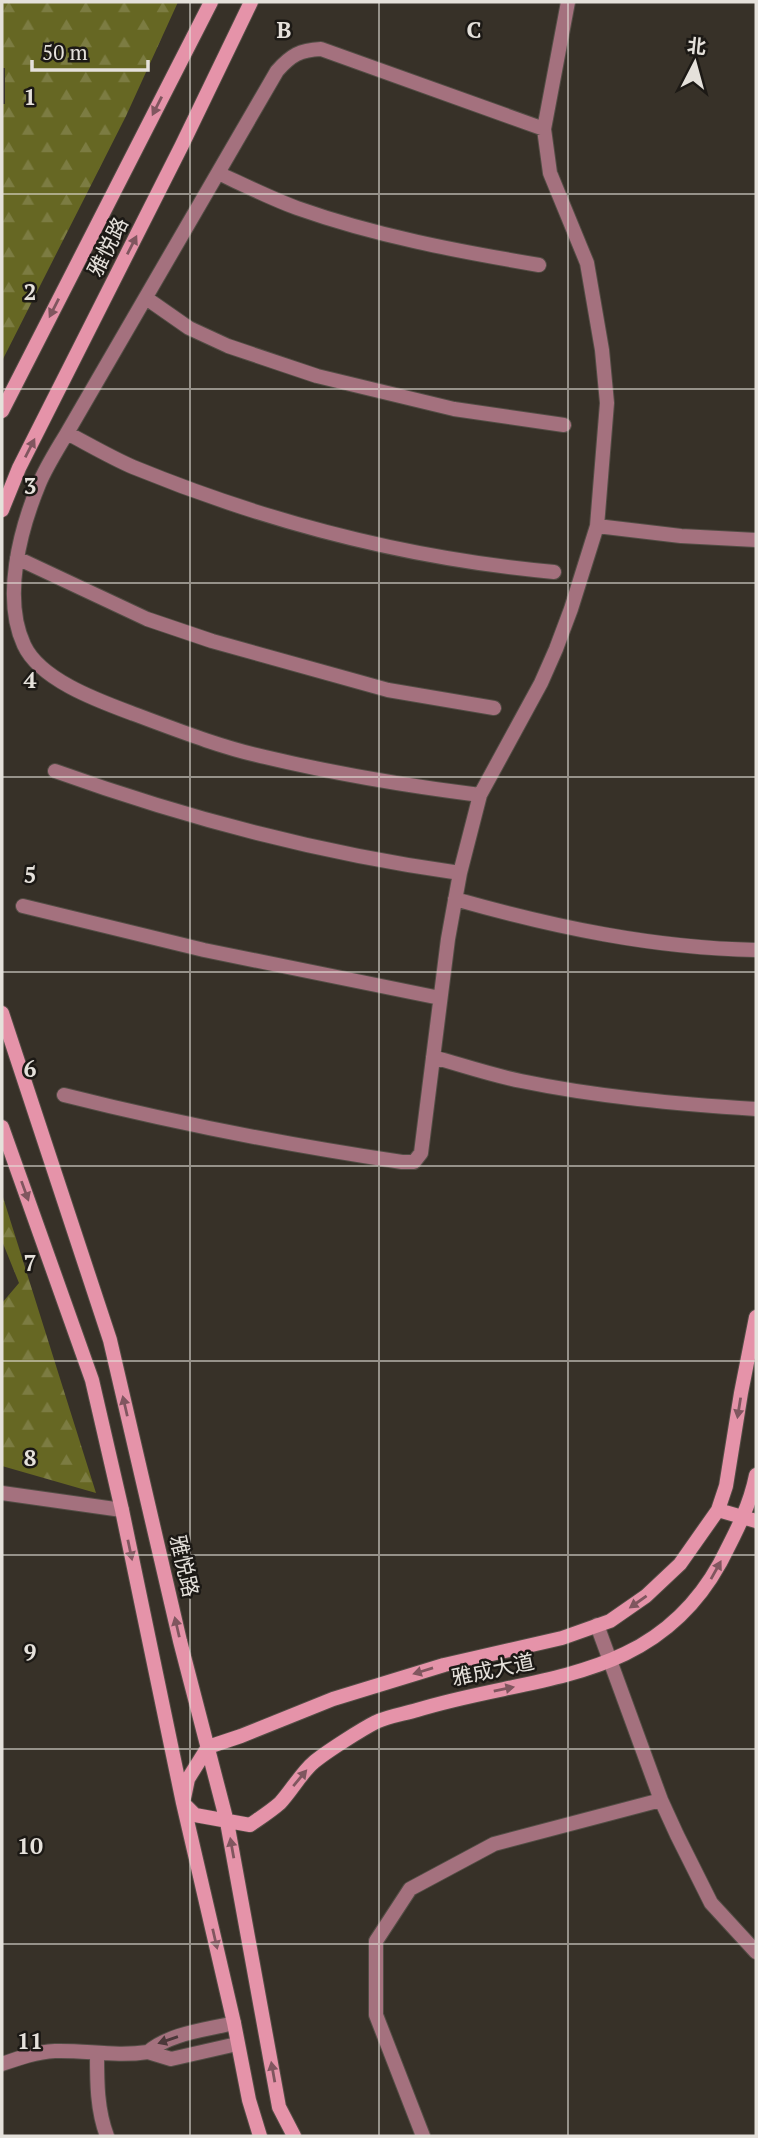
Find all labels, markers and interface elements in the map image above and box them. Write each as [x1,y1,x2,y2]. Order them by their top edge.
text: B [277,14,292,45]
text: C [467,14,482,45]
scale bar [32,28,147,72]
north arrow [660,28,730,98]
text: 北 [686,32,708,59]
text: 50 m [42,38,88,66]
text: 1 [24,81,37,112]
one-way arrow [152,96,163,116]
street label: 雅悦路 [80,212,134,281]
one-way arrow [127,235,138,255]
text: 2 [24,276,37,307]
one-way arrow [48,299,60,319]
one-way arrow [24,438,35,458]
text: 3 [24,470,37,501]
text: 4 [24,664,37,695]
text: 5 [24,859,37,890]
text: 6 [24,1053,37,1084]
one-way arrow [20,1180,31,1201]
text: 7 [24,1247,37,1278]
one-way arrow [120,1395,131,1417]
one-way arrow [733,1397,744,1419]
text: 8 [24,1442,37,1473]
street label: 雅悦路 [164,1532,206,1600]
one-way arrow [125,1539,136,1561]
one-way arrow [709,1560,721,1580]
one-way arrow [629,1595,647,1609]
one-way arrow [171,1616,182,1638]
text: 9 [24,1636,37,1667]
street label: 雅成大道 [449,1647,537,1691]
one-way arrow [413,1666,434,1677]
one-way arrow [493,1683,515,1694]
one-way arrow [292,1770,307,1787]
text: 10 [17,1830,43,1861]
one-way arrow [226,1837,237,1859]
one-way arrow [210,1929,221,1951]
text: 11 [17,2025,43,2056]
one-way arrow [158,2035,179,2046]
one-way arrow [267,2061,278,2083]

